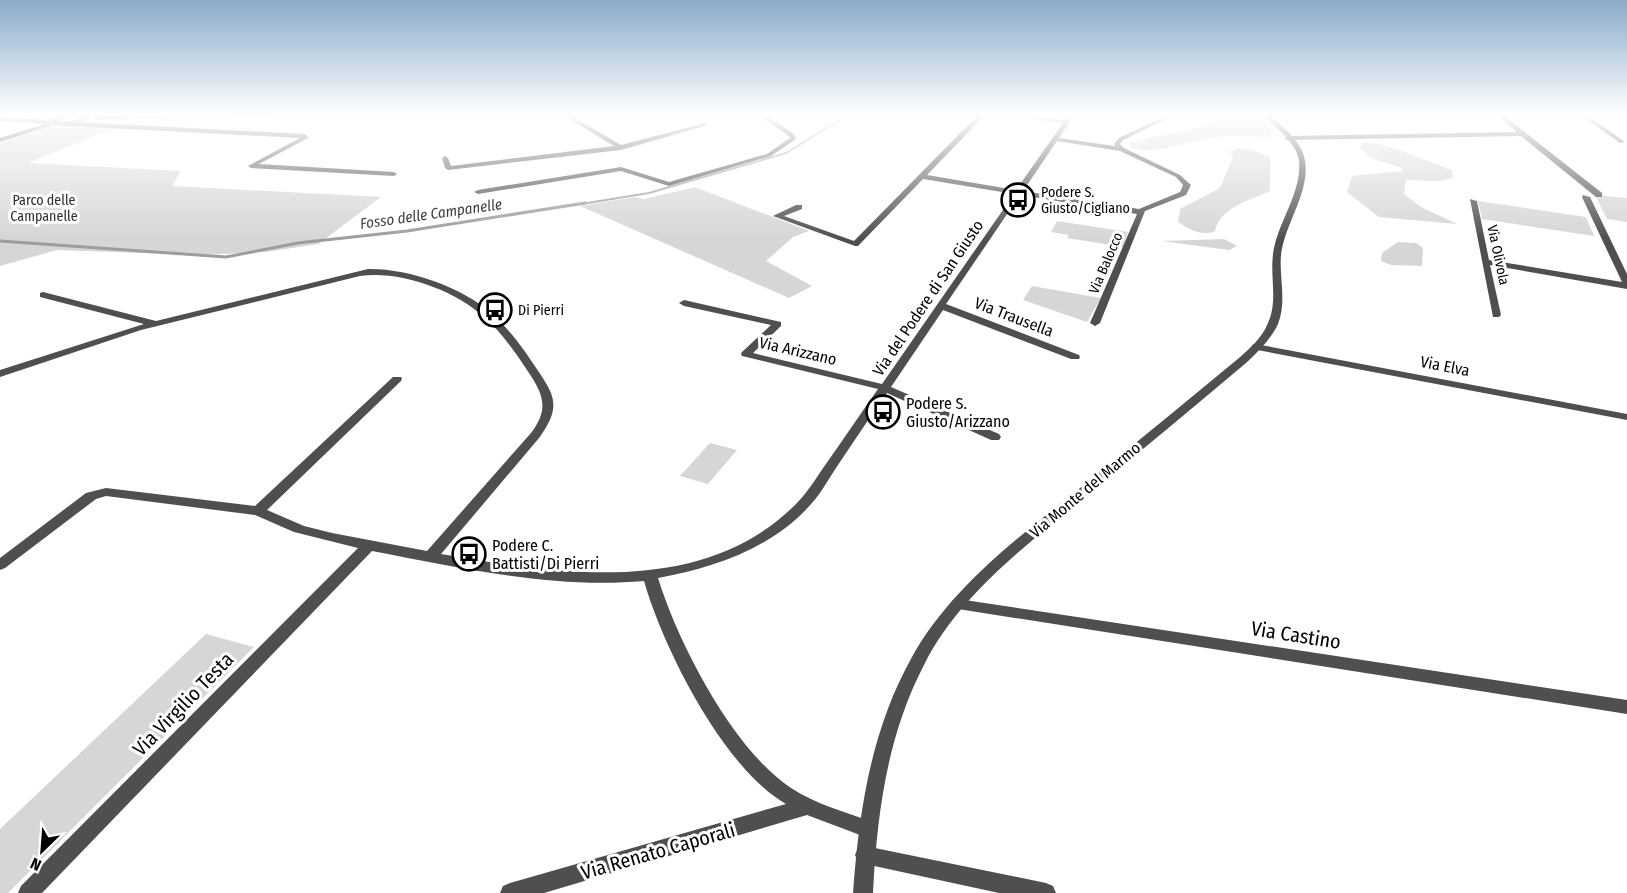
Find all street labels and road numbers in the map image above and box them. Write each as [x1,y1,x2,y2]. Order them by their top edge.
street label: Via del Podere di San Giusto [869,216,987,380]
street label: Via Olivola [1483,223,1513,287]
street label: Via Balocco [1085,230,1127,296]
street label: Via Trausella [972,293,1056,341]
street label: Via Arizzano [757,333,839,369]
street label: Via Elva [1419,352,1471,380]
street label: Via Monte del Marmo [1026,438,1144,542]
street label: Via Castino [1249,616,1343,654]
street label: Via Virgilio Testa [128,647,238,761]
street label: Via Renato Caporali [578,818,738,884]

